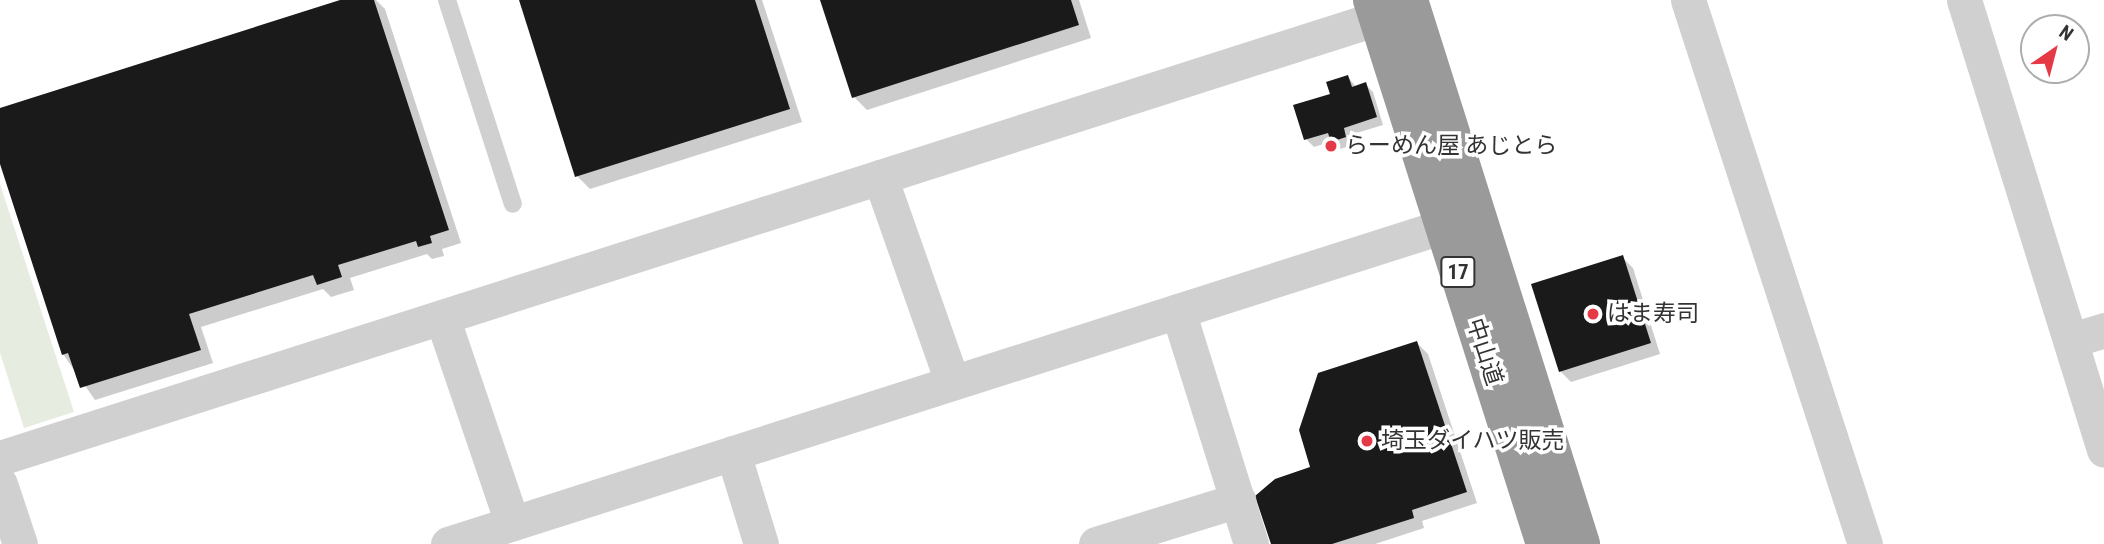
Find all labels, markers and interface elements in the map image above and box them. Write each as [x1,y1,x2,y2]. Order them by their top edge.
north arrow [2020,14,2090,84]
text: N [2055,20,2078,46]
place label: らーめん屋 あじとら [1345,132,1557,160]
marker: らーめん屋 あじとら [1323,138,1339,154]
road number: 17 [1439,254,1477,290]
place label: はま寿司 [1607,300,1699,328]
marker: はま寿司 [1585,306,1601,322]
street label: 中山道 [1460,315,1508,389]
place label: 埼玉ダイハツ販売 [1381,427,1565,455]
marker: 埼玉ダイハツ販売 [1359,433,1375,449]

